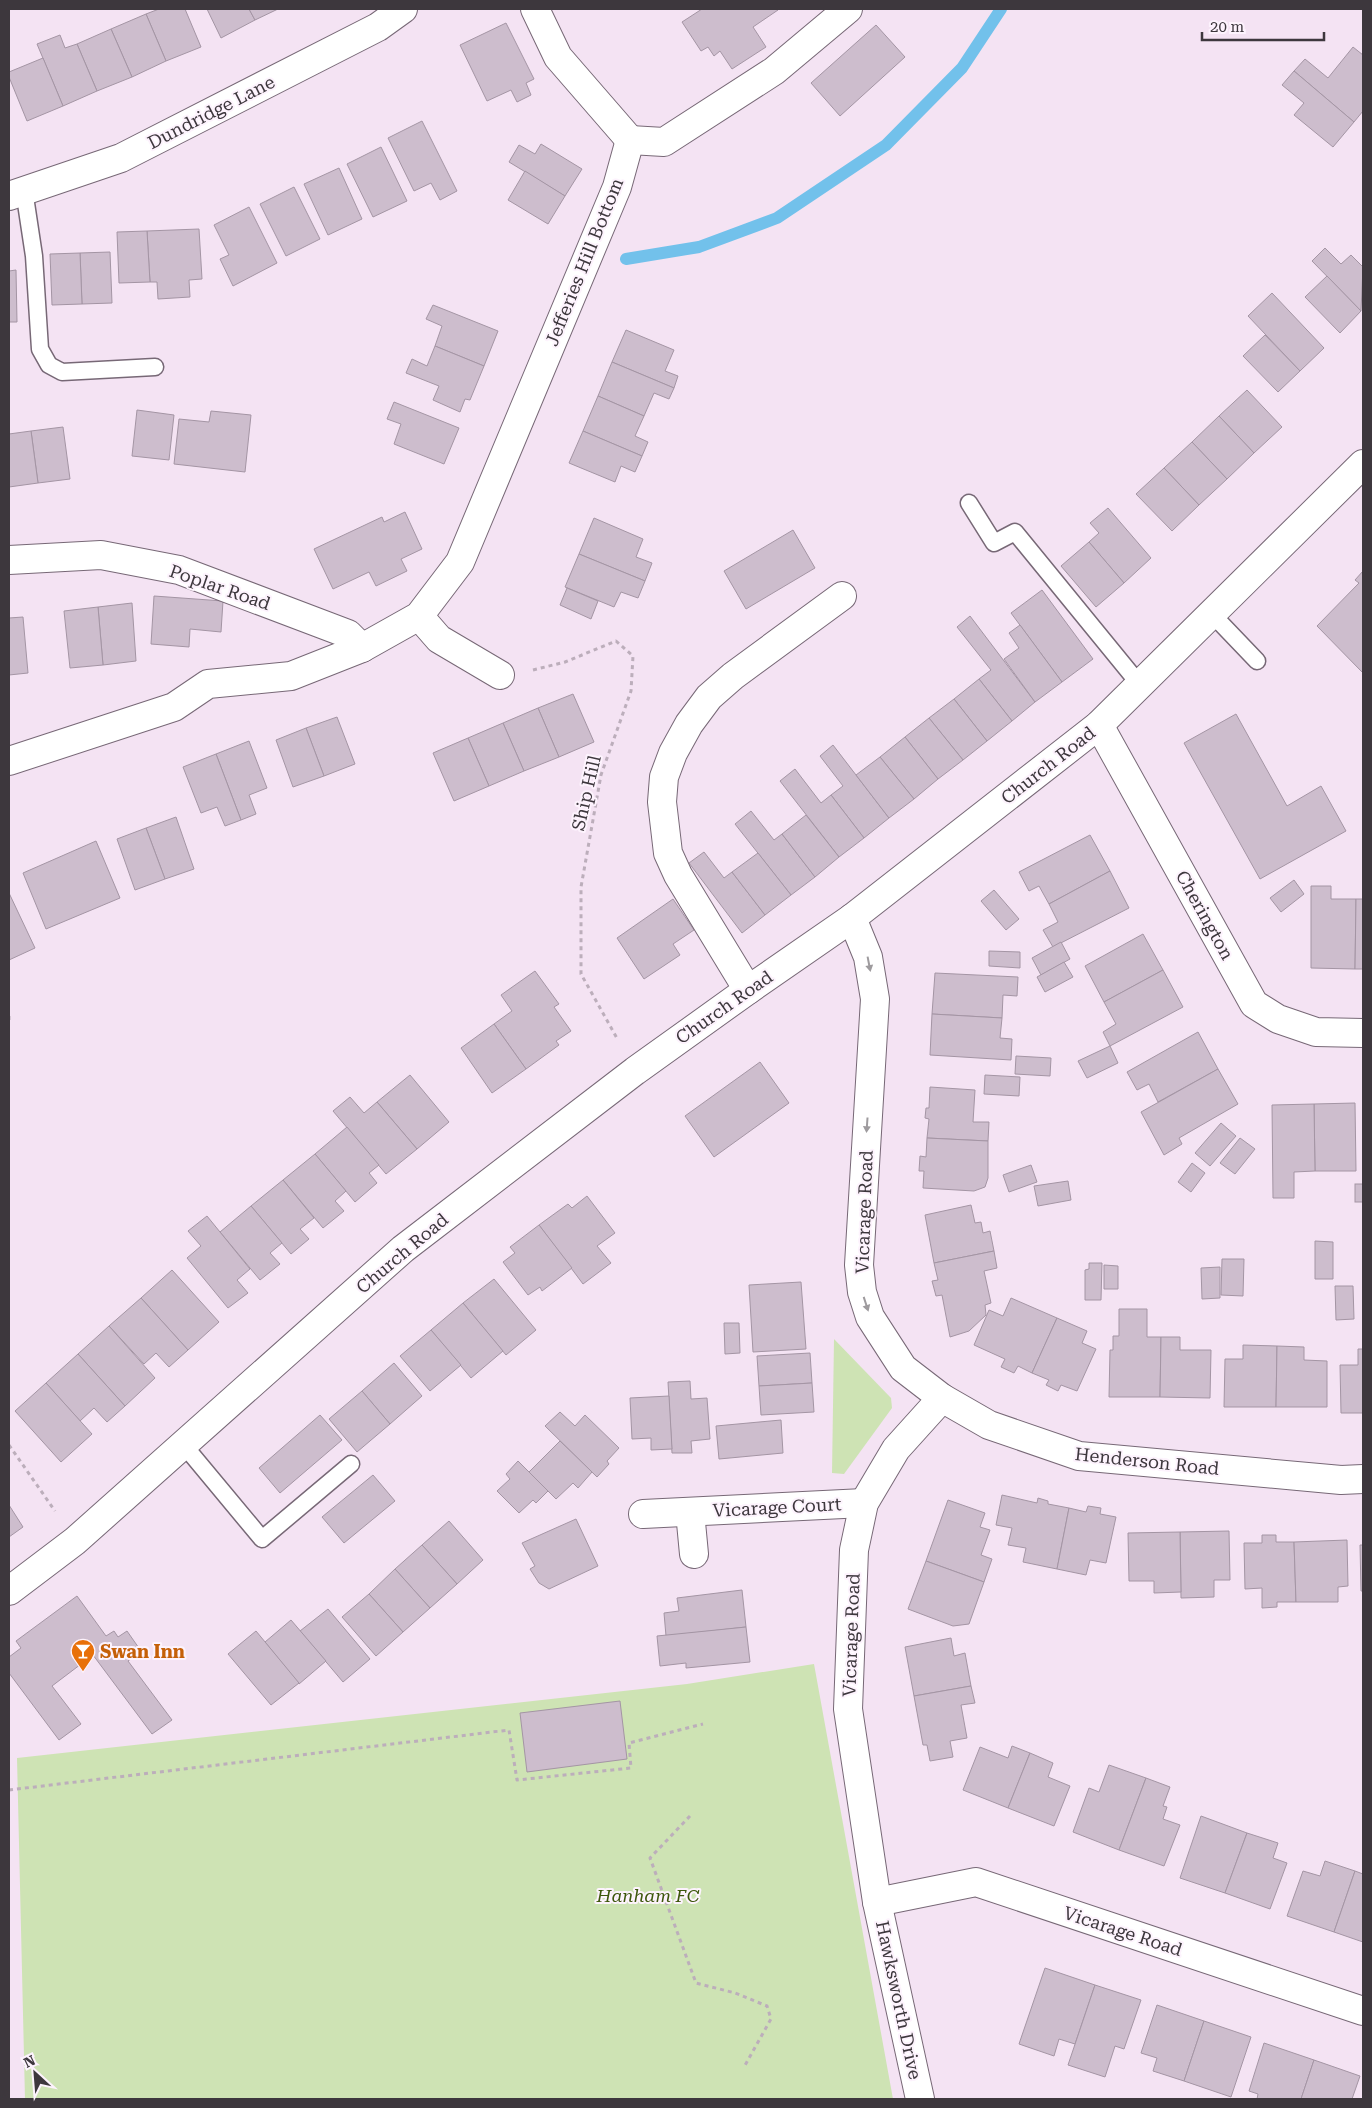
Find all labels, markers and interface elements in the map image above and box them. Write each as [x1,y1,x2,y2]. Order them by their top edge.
scale bar [1202,10,1324,42]
text: 20 m [1210,18,1245,36]
street label: Dundridge Lane [144,71,278,153]
street label: Jefferies Hill Bottom [541,175,627,349]
street label: Poplar Road [167,560,274,614]
street label: Church Road [997,722,1099,808]
street label: Ship Hill [567,753,605,833]
street label: Cherington [1172,867,1238,964]
one-way arrow [865,956,873,971]
street label: Church Road [672,966,777,1048]
one-way arrow [863,1118,871,1134]
street label: Vicarage Road [851,1149,877,1274]
street label: Church Road [352,1208,452,1297]
one-way arrow [863,1297,871,1312]
street label: Henderson Road [1074,1443,1221,1479]
street label: Vicarage Court [712,1493,842,1521]
street label: Vicarage Road [838,1572,864,1697]
bar icon: Swan Inn [70,1638,96,1672]
place label: Swan Inn [100,1641,185,1662]
park label: Hanham FC [596,1885,700,1906]
street label: Vicarage Road [1061,1902,1185,1960]
street label: Hawksworth Drive [872,1919,926,2081]
north arrow [10,2048,60,2098]
text: N [21,2052,38,2071]

